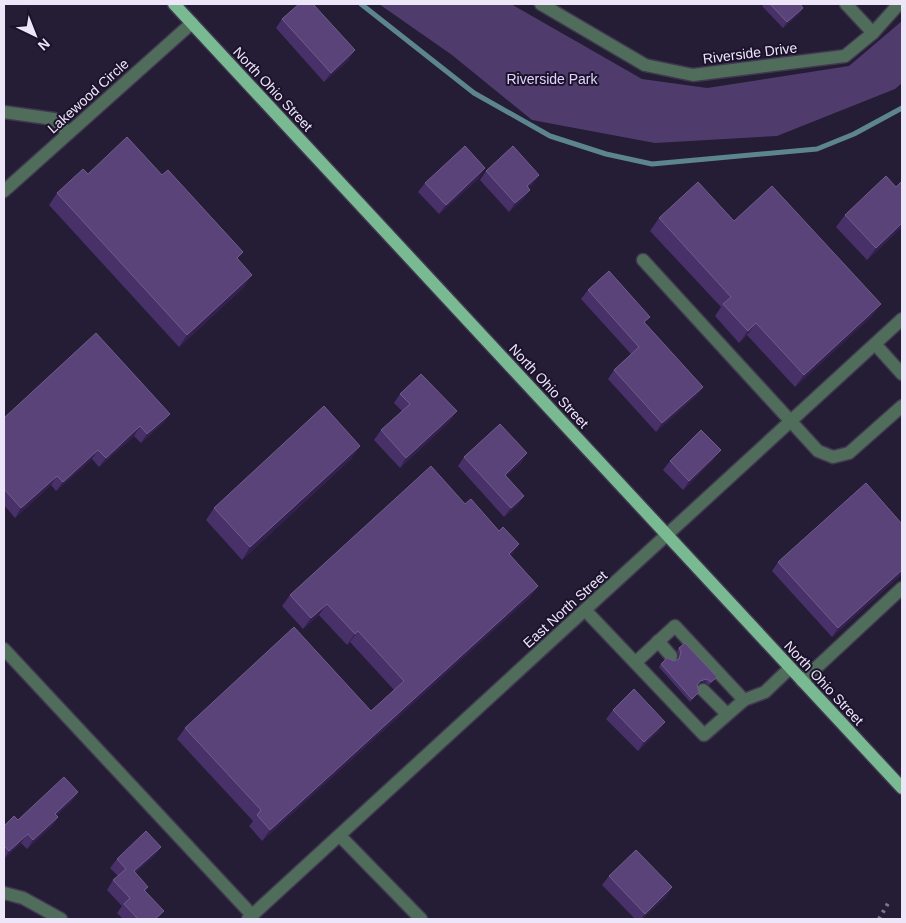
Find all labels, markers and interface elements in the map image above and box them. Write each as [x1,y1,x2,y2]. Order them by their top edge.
north arrow [10,10,60,60]
text: N [35,35,53,54]
street label: Riverside Drive [702,39,798,67]
street label: North Ohio Street [230,44,316,134]
street label: Lakewood Circle [44,55,132,137]
park label: Riverside Park [506,71,599,87]
street label: North Ohio Street [506,341,592,431]
street label: East North Street [520,567,610,651]
street label: North Ohio Street [781,638,867,728]

